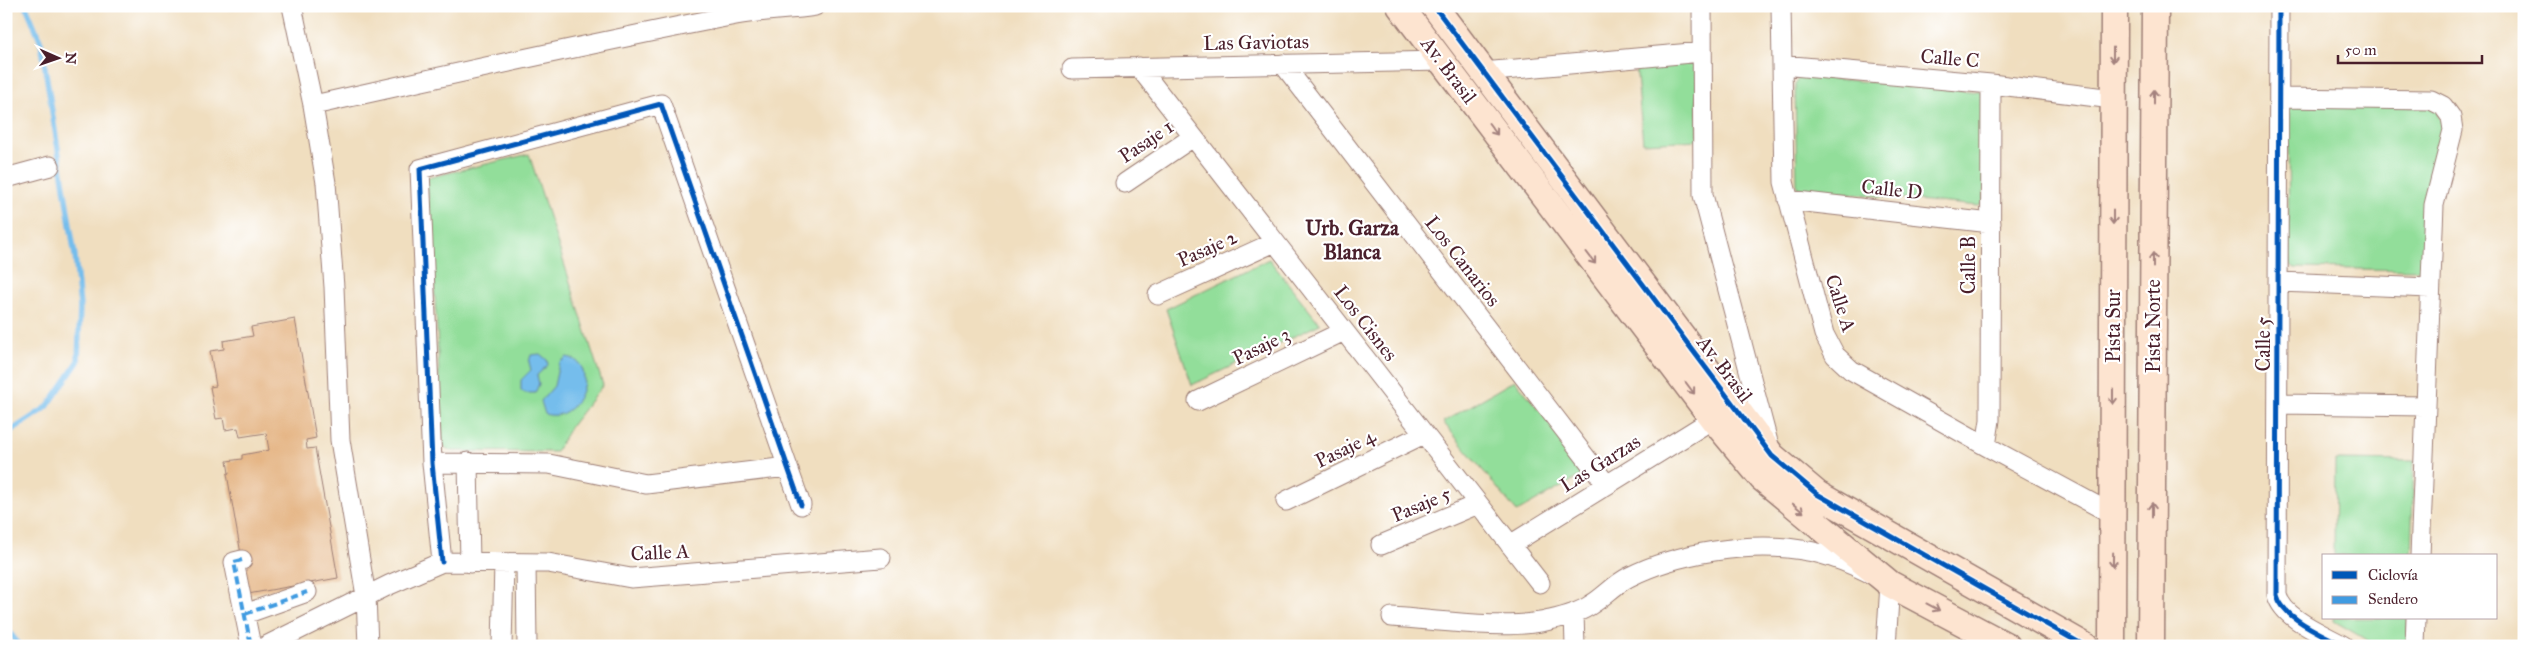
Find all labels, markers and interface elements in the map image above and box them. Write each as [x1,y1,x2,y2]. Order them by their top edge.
street label: Las Gaviotas [1203,29,1309,55]
street label: Av. Brasil [1416,31,1482,109]
north arrow [32,32,82,82]
scale bar [2338,32,2481,64]
text: 50 m [2345,41,2377,59]
street label: Calle C [1920,43,1980,73]
one-way arrow [2109,47,2118,63]
text: N [62,52,79,65]
one-way arrow [2149,89,2159,106]
street label: Pasaje 1 [1114,114,1178,168]
one-way arrow [1488,122,1498,136]
street label: Calle D [1860,174,1924,204]
one-way arrow [2108,209,2118,225]
street label: Los Canarios [1420,211,1506,311]
district label: Urb. Garza Blanca [1305,215,1400,265]
street label: Pasaje 2 [1173,224,1241,272]
street label: Calle B [1956,236,1980,294]
one-way arrow [1586,251,1597,264]
one-way arrow [2148,252,2158,268]
street label: Calle A [1820,271,1862,335]
street label: Pista Norte [2141,279,2165,373]
street label: Los Cisnes [1329,280,1403,366]
street label: Pista Sur [2101,289,2125,363]
street label: Calle 5 [2251,317,2275,371]
street label: Pasaje 3 [1228,322,1294,370]
street label: Av. Brasil [1692,330,1758,408]
one-way arrow [1684,381,1695,394]
one-way arrow [2108,389,2118,405]
street label: Pasaje 4 [1311,423,1380,473]
street label: Las Garzas [1555,429,1645,497]
street label: Pasaje 5 [1388,481,1454,527]
one-way arrow [1791,502,1804,513]
one-way arrow [2147,502,2156,518]
street label: Calle A [630,538,691,566]
one-way arrow [2108,552,2118,568]
legend [2322,554,2498,620]
text: Ciclovía [2368,566,2419,584]
text: Sendero [2368,590,2418,608]
one-way arrow [1926,602,1941,612]

